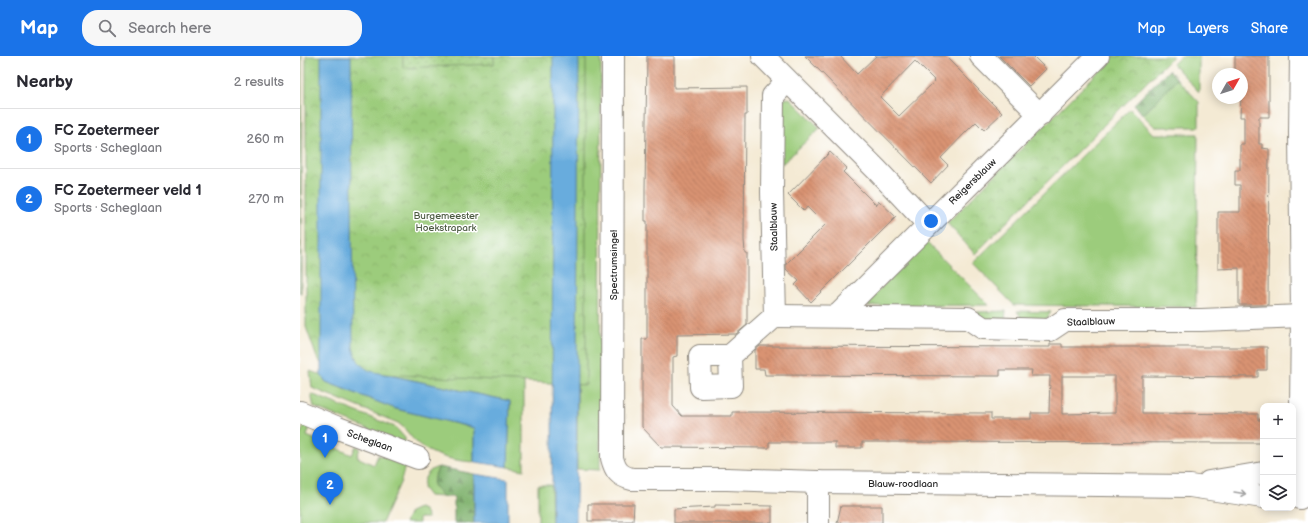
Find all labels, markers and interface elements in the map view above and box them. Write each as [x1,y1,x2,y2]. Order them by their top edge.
search box [82,10,362,46]
text: Map [20,17,58,40]
icon: search [96,17,118,39]
text: Search here [128,19,211,38]
text: Map [1137,20,1165,37]
text: Layers [1187,20,1229,37]
text: Share [1251,20,1288,37]
north arrow [1212,68,1248,104]
text: Nearby [16,72,73,92]
text: 2 results [234,74,284,90]
text: FC Zoetermeer [54,121,159,140]
text: 1 [26,131,32,147]
text: 260 m [246,131,284,147]
text: Sports · Scheglaan [54,140,162,156]
street label: Reigersblauw [946,156,999,207]
text: FC Zoetermeer veld 1 [54,181,202,200]
text: 2 [25,191,33,207]
text: 270 m [248,191,284,207]
text: Sports · Scheglaan [54,200,162,216]
street label: Staalblauw [768,203,780,251]
park label: Burgemeester Hoekstrapark [414,210,479,234]
your location [921,211,941,231]
street label: Spectrumsingel [608,230,620,300]
street label: Staalblauw [1067,315,1116,329]
map controls [1260,403,1296,511]
button: + [1260,403,1296,439]
pin: 1 [312,425,338,458]
street label: Scheglaan [345,427,394,455]
button: − [1260,439,1296,475]
pin: 2 [317,472,343,505]
button: layers [1260,475,1296,511]
street label: Blauw-roodlaan [868,478,938,490]
one-way arrow [1233,489,1246,497]

